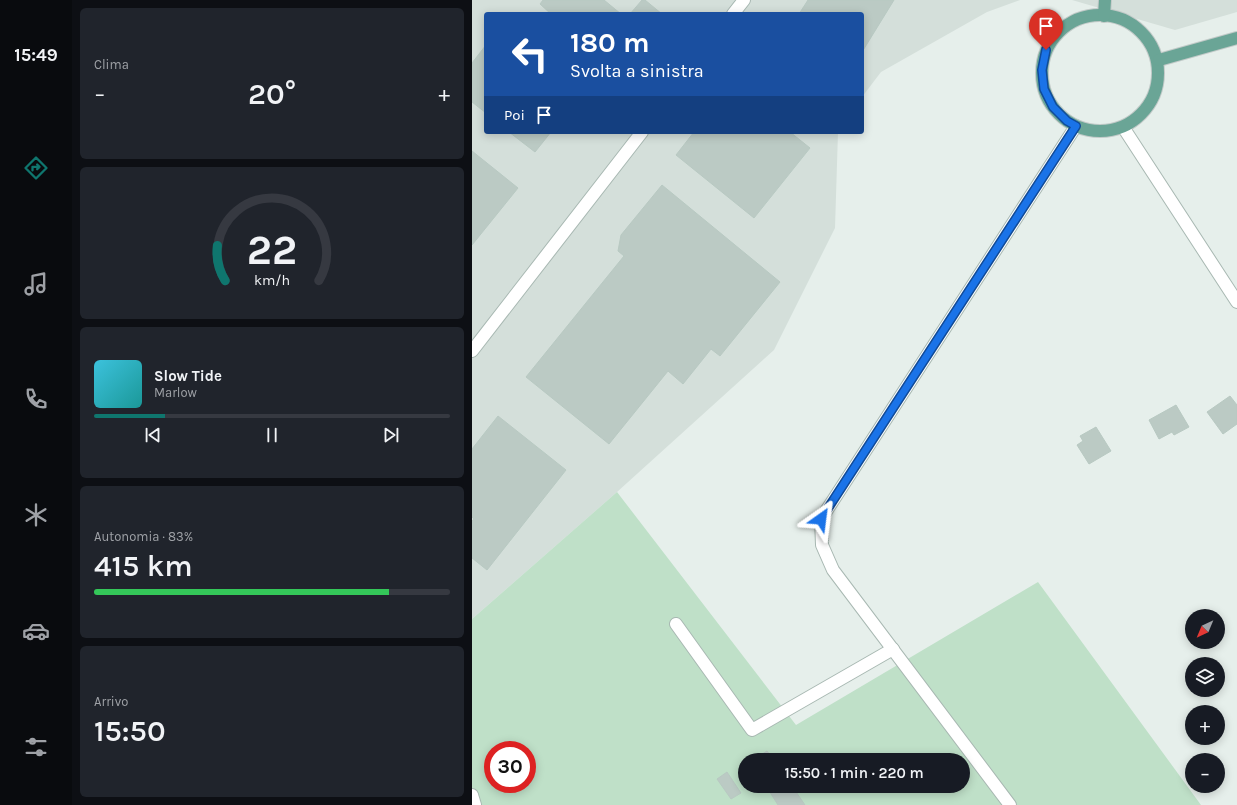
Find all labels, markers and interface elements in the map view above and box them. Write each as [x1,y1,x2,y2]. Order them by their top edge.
pin [1029,9,1063,50]
icon: arrive [1035,15,1057,37]
text: 180 m [570,26,649,59]
icon: left [504,28,556,80]
text: 15:49 [14,44,58,66]
text: Clima [94,57,129,72]
text: Svolta a sinistra [570,60,704,82]
text: 20° [248,76,296,112]
text: − [94,81,106,107]
text: + [438,81,450,107]
icon: arrive [533,104,555,126]
text: Poi [504,106,525,124]
icon: directions [22,154,50,182]
text: 22 [247,226,297,274]
icon: music [22,270,50,298]
text: km/h [254,272,290,289]
text: Slow Tide [154,367,222,385]
icon: phone [22,385,50,413]
text: Marlow [154,385,197,400]
icon: previous [142,424,164,446]
icon: pause [261,424,283,446]
icon: next [380,424,402,446]
position arrow [800,498,842,540]
icon: climate [22,501,50,529]
text: Autonomia · 83% [94,529,193,544]
text: 415 km [94,548,193,584]
north arrow [1185,609,1225,649]
map controls [1185,609,1225,793]
icon: car [22,617,50,645]
button: layers [1185,657,1225,697]
text: Arrivo [94,694,128,709]
button: + [1185,705,1225,745]
text: 15:50 [94,713,166,749]
icon: filters [22,733,50,761]
speed limit sign: 30 [484,741,536,793]
button: − [1185,753,1225,793]
text: 15:50 · 1 min · 220 m [784,764,924,782]

